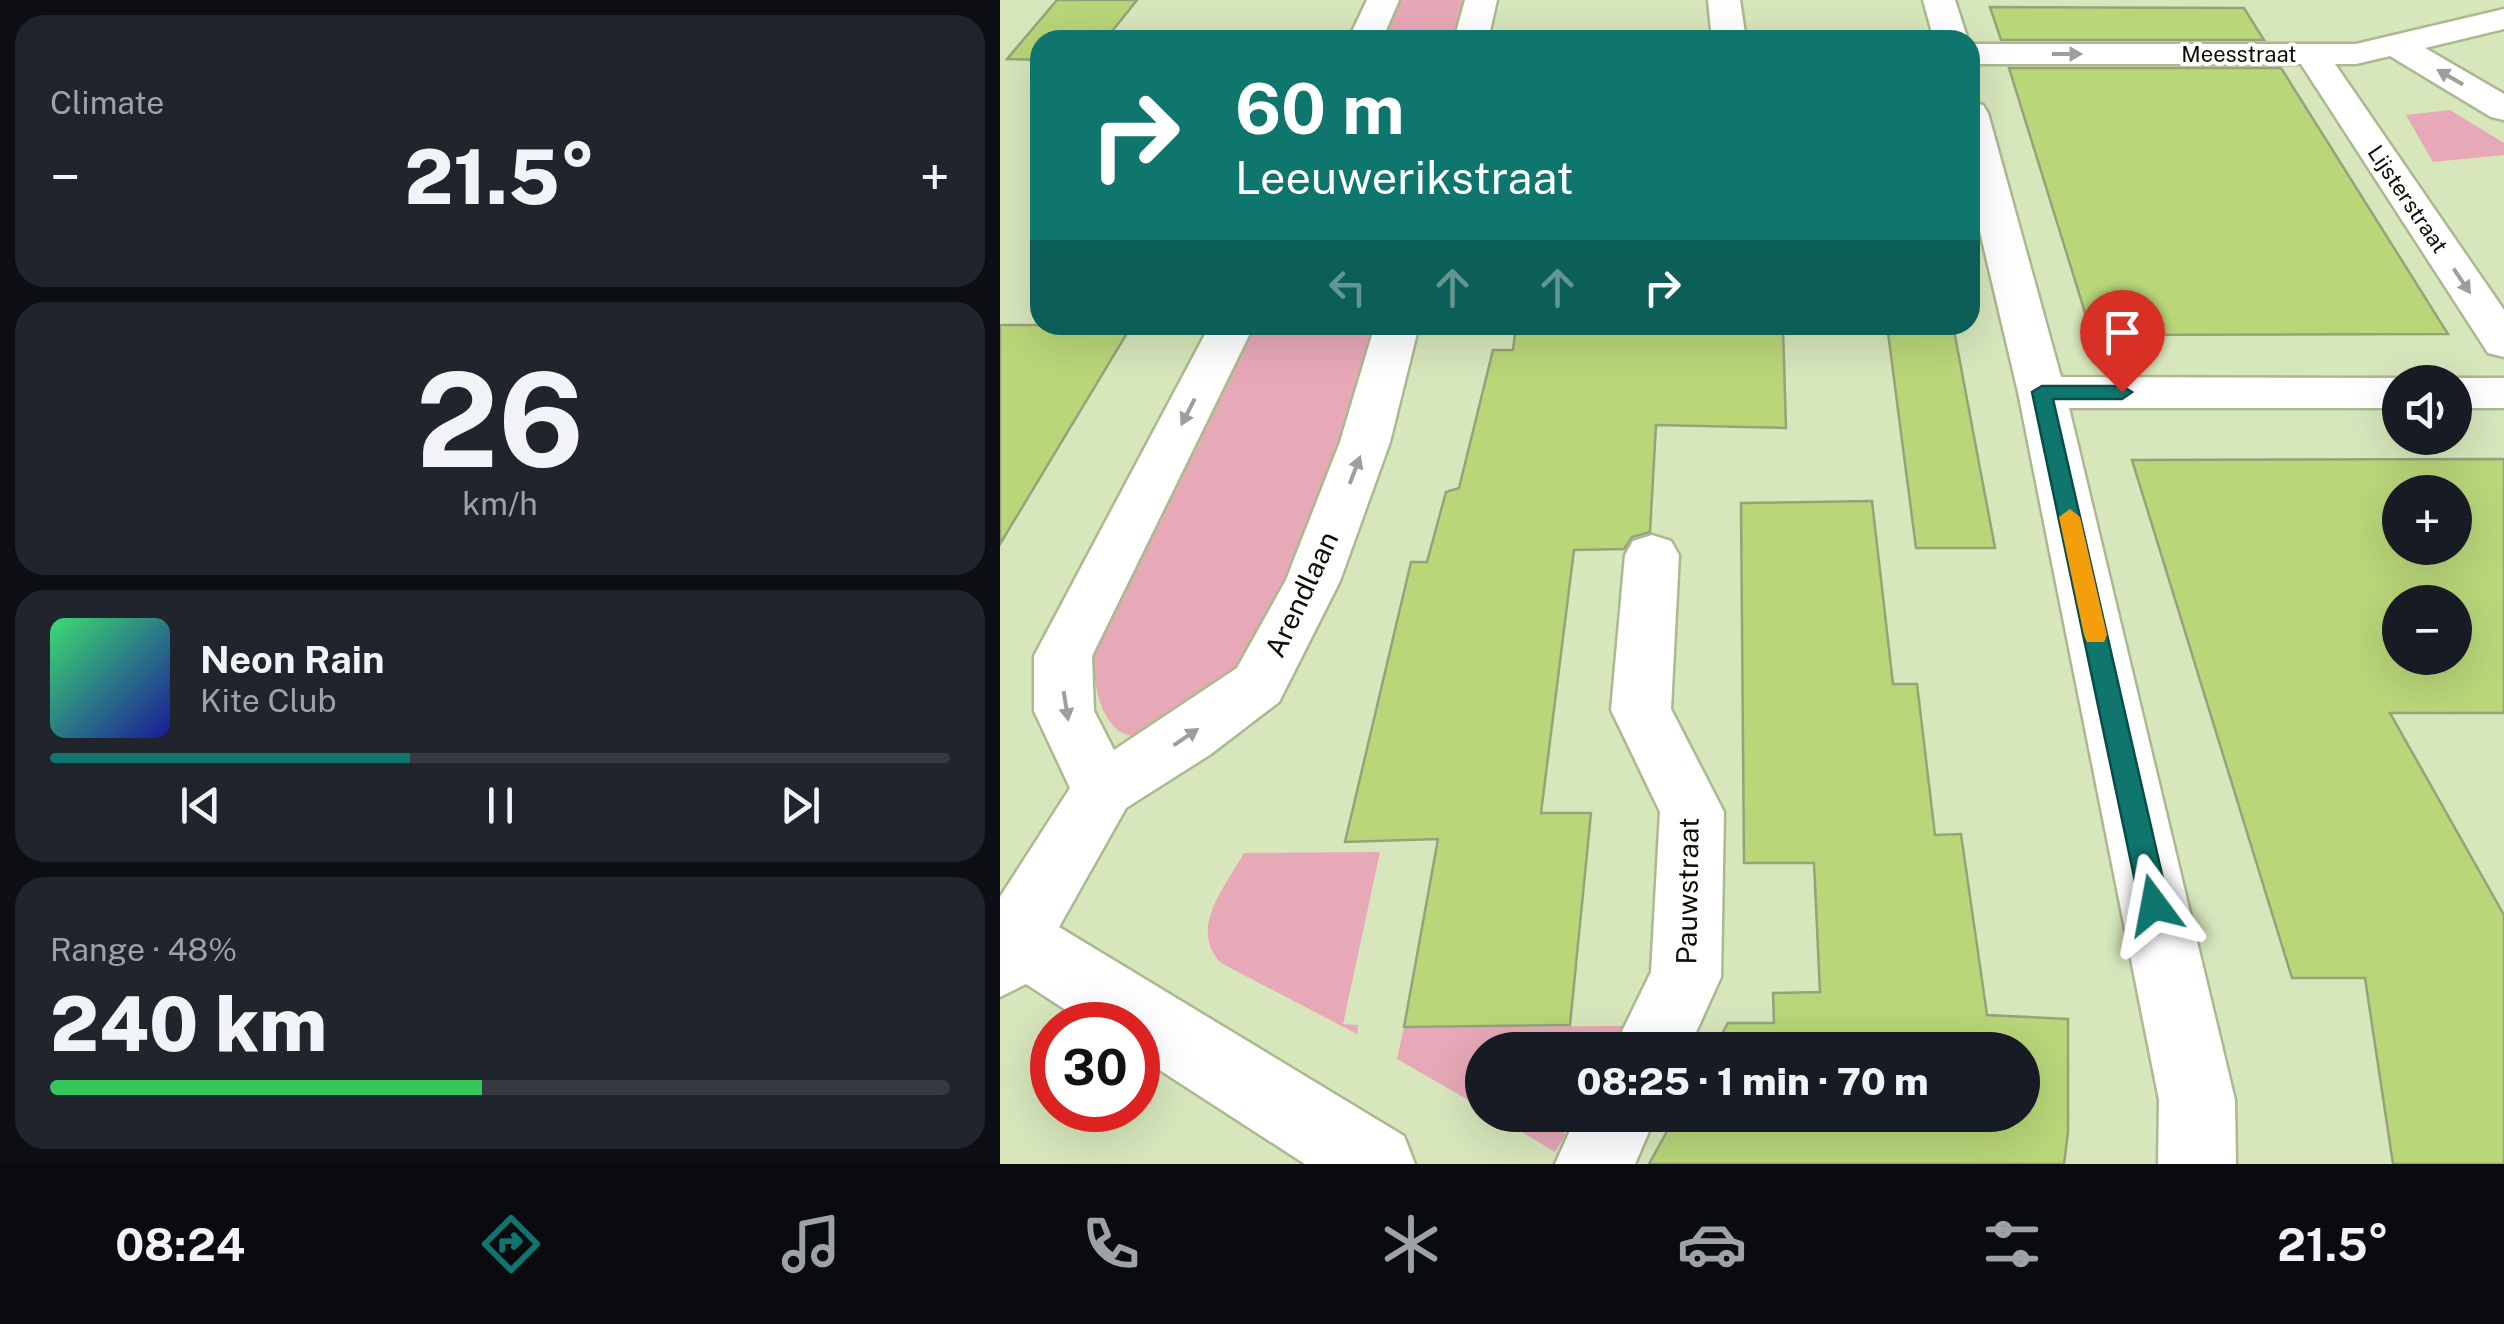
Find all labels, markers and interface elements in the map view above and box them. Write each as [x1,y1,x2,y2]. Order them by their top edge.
street label: Meesstraat [2181,41,2297,67]
one-way arrow [2052,46,2084,62]
text: 60 m [1235,67,1405,150]
one-way arrow [2436,69,2464,86]
icon: right [1070,70,1200,200]
text: Climate [50,84,164,121]
text: 21.5° [404,133,596,221]
street label: Lijsterstraat [2363,140,2453,258]
text: − [50,145,81,209]
text: + [920,145,950,209]
text: Leeuwerikstraat [1235,151,1574,204]
icon: left [1320,260,1375,315]
icon: ahead [1425,260,1480,315]
icon: ahead [1530,260,1585,315]
icon: right [1635,260,1690,315]
one-way arrow [2453,267,2471,294]
pin [2080,290,2165,393]
icon: arrive [2095,305,2150,360]
text: 26 [416,344,584,496]
map controls [2382,365,2472,675]
button: sound [2382,365,2472,455]
one-way arrow [1180,397,1197,426]
one-way arrow [1348,454,1363,484]
button: + [2382,475,2472,565]
text: km/h [462,485,538,522]
street label: Arendlaan [1258,526,1344,662]
button: − [2382,585,2472,675]
text: Neon Rain [200,637,384,682]
text: Kite Club [200,682,337,719]
one-way arrow [1059,691,1074,722]
one-way arrow [1173,728,1200,747]
icon: previous [173,778,228,833]
icon: pause [473,778,528,833]
icon: next [773,778,828,833]
street label: Pauwstraat [1669,817,1705,965]
position arrow [2102,853,2206,957]
text: Range · 48% [50,931,237,968]
text: 240 km [50,980,327,1068]
speed limit sign: 30 [1030,1002,1160,1132]
text: 08:25 · 1 min · 70 m [1576,1059,1929,1104]
icon: directions [476,1209,546,1279]
icon: music [776,1209,846,1279]
icon: phone [1076,1209,1146,1279]
icon: climate [1376,1209,1446,1279]
icon: car [1677,1209,1747,1279]
icon: filters [1977,1209,2047,1279]
text: 08:24 [115,1218,245,1271]
text: 21.5° [2277,1218,2389,1271]

